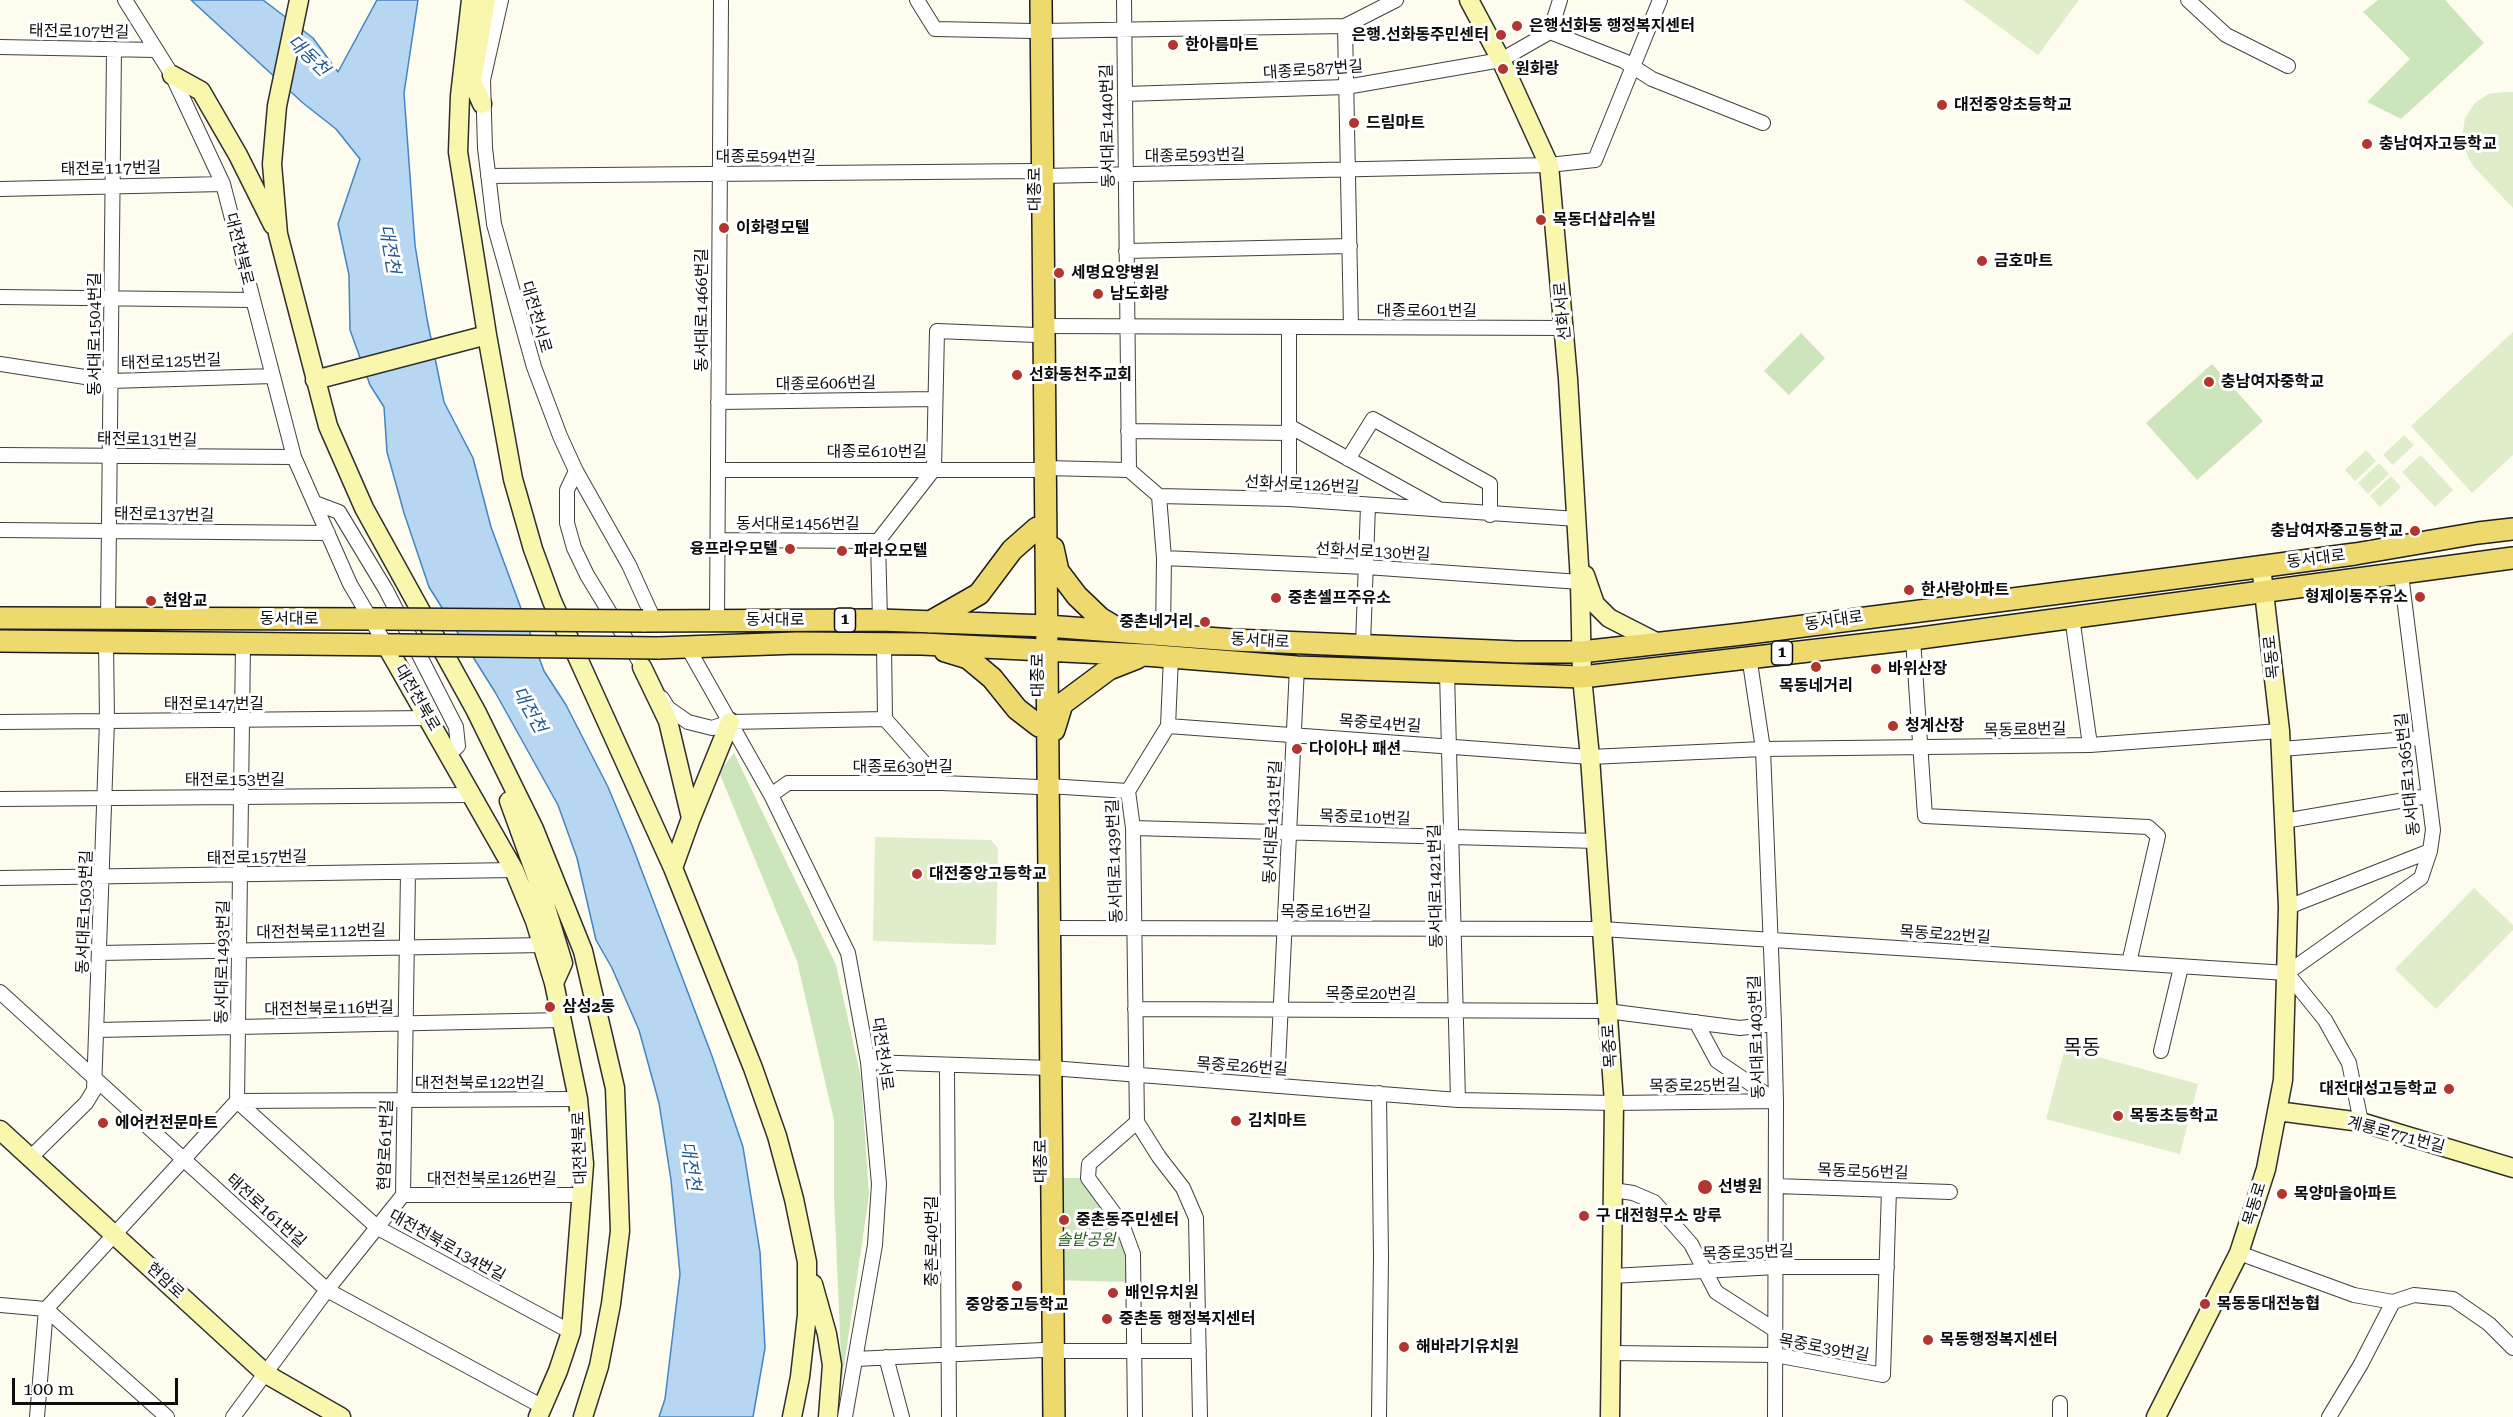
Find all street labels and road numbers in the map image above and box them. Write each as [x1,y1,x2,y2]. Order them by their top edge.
street label: 태전로107번길 [29,22,129,42]
street label: 대종로587번길 [1262,57,1364,83]
street label: 동서대로1440번길 [1097,64,1119,188]
street label: 대종로593번길 [1145,146,1245,166]
street label: 대종로594번길 [716,147,816,167]
street label: 태전로117번길 [61,159,161,179]
street label: 대종로 [1025,167,1045,211]
street label: 대전천북로 [221,211,257,287]
street label: 동서대로1466번길 [692,248,712,372]
street label: 동서대로1504번길 [85,272,105,396]
street label: 대전천서로 [517,279,555,355]
street label: 선화서로 [1551,281,1575,341]
street label: 대종로601번길 [1377,301,1477,321]
street label: 태전로125번길 [120,351,222,373]
street label: 대종로606번길 [776,374,876,394]
street label: 태전로131번길 [97,430,197,450]
street label: 대종로610번길 [827,442,927,462]
street label: 선화서로126번길 [1244,472,1360,498]
street label: 태전로137번길 [114,505,214,525]
street label: 동서대로1456번길 [736,514,860,534]
street label: 선화서로130번길 [1315,539,1431,565]
street label: 동서대로 [2286,546,2346,572]
street label: 동서대로 [1804,607,1864,635]
road number: 1 [834,608,856,632]
street label: 동서대로 [260,609,318,629]
street label: 동서대로 [746,610,804,630]
street label: 동서대로 [1230,630,1290,652]
street label: 목동로 [2260,634,2284,680]
road number: 1 [1772,641,1792,665]
street label: 대종로 [1028,653,1048,697]
street label: 대전천북로 [390,661,444,735]
street label: 태전로147번길 [164,694,264,714]
street label: 동서대로1365번길 [2392,711,2424,837]
street label: 목중로4번길 [1338,712,1422,736]
street label: 목동로8번길 [1984,720,2066,740]
street label: 대종로630번길 [853,757,953,777]
street label: 동서대로1431번길 [1260,760,1286,884]
street label: 태전로153번길 [185,770,285,790]
street label: 동서대로1439번길 [1103,799,1127,923]
street label: 목중로10번길 [1319,807,1411,829]
street label: 동서대로1421번길 [1425,824,1447,948]
street label: 태전로157번길 [207,848,307,868]
street label: 동서대로1503번길 [73,850,97,974]
street label: 동서대로1493번길 [212,900,234,1024]
street label: 목중로16번길 [1280,902,1372,922]
street label: 대전천북로112번길 [256,921,386,943]
street label: 목동로22번길 [1899,922,1991,948]
street label: 동서대로1403번길 [1745,975,1769,1099]
street label: 목중로20번길 [1325,984,1417,1004]
street label: 대전천북로116번길 [264,998,394,1020]
street label: 대전천서로 [867,1016,897,1092]
street label: 목중로 [1599,1023,1621,1069]
street label: 목중로26번길 [1196,1054,1288,1080]
street label: 대전천북로122번길 [415,1073,545,1093]
street label: 목중로25번길 [1649,1076,1741,1096]
street label: 현암로61번길 [375,1099,397,1191]
street label: 대전천북로 [569,1111,591,1185]
street label: 계룡로771번길 [2345,1113,2447,1157]
street label: 대종로 [1031,1139,1051,1183]
street label: 목동로56번길 [1817,1161,1909,1183]
street label: 대전천북로126번길 [427,1169,557,1189]
street label: 태전로161번길 [222,1170,310,1252]
street label: 목동로 [2239,1180,2271,1228]
street label: 중촌로40번길 [922,1195,942,1287]
street label: 대전천북로134번길 [386,1206,508,1286]
street label: 목중로35번길 [1702,1242,1794,1264]
street label: 현암로 [142,1259,188,1303]
street label: 목중로39번길 [1777,1331,1871,1365]

